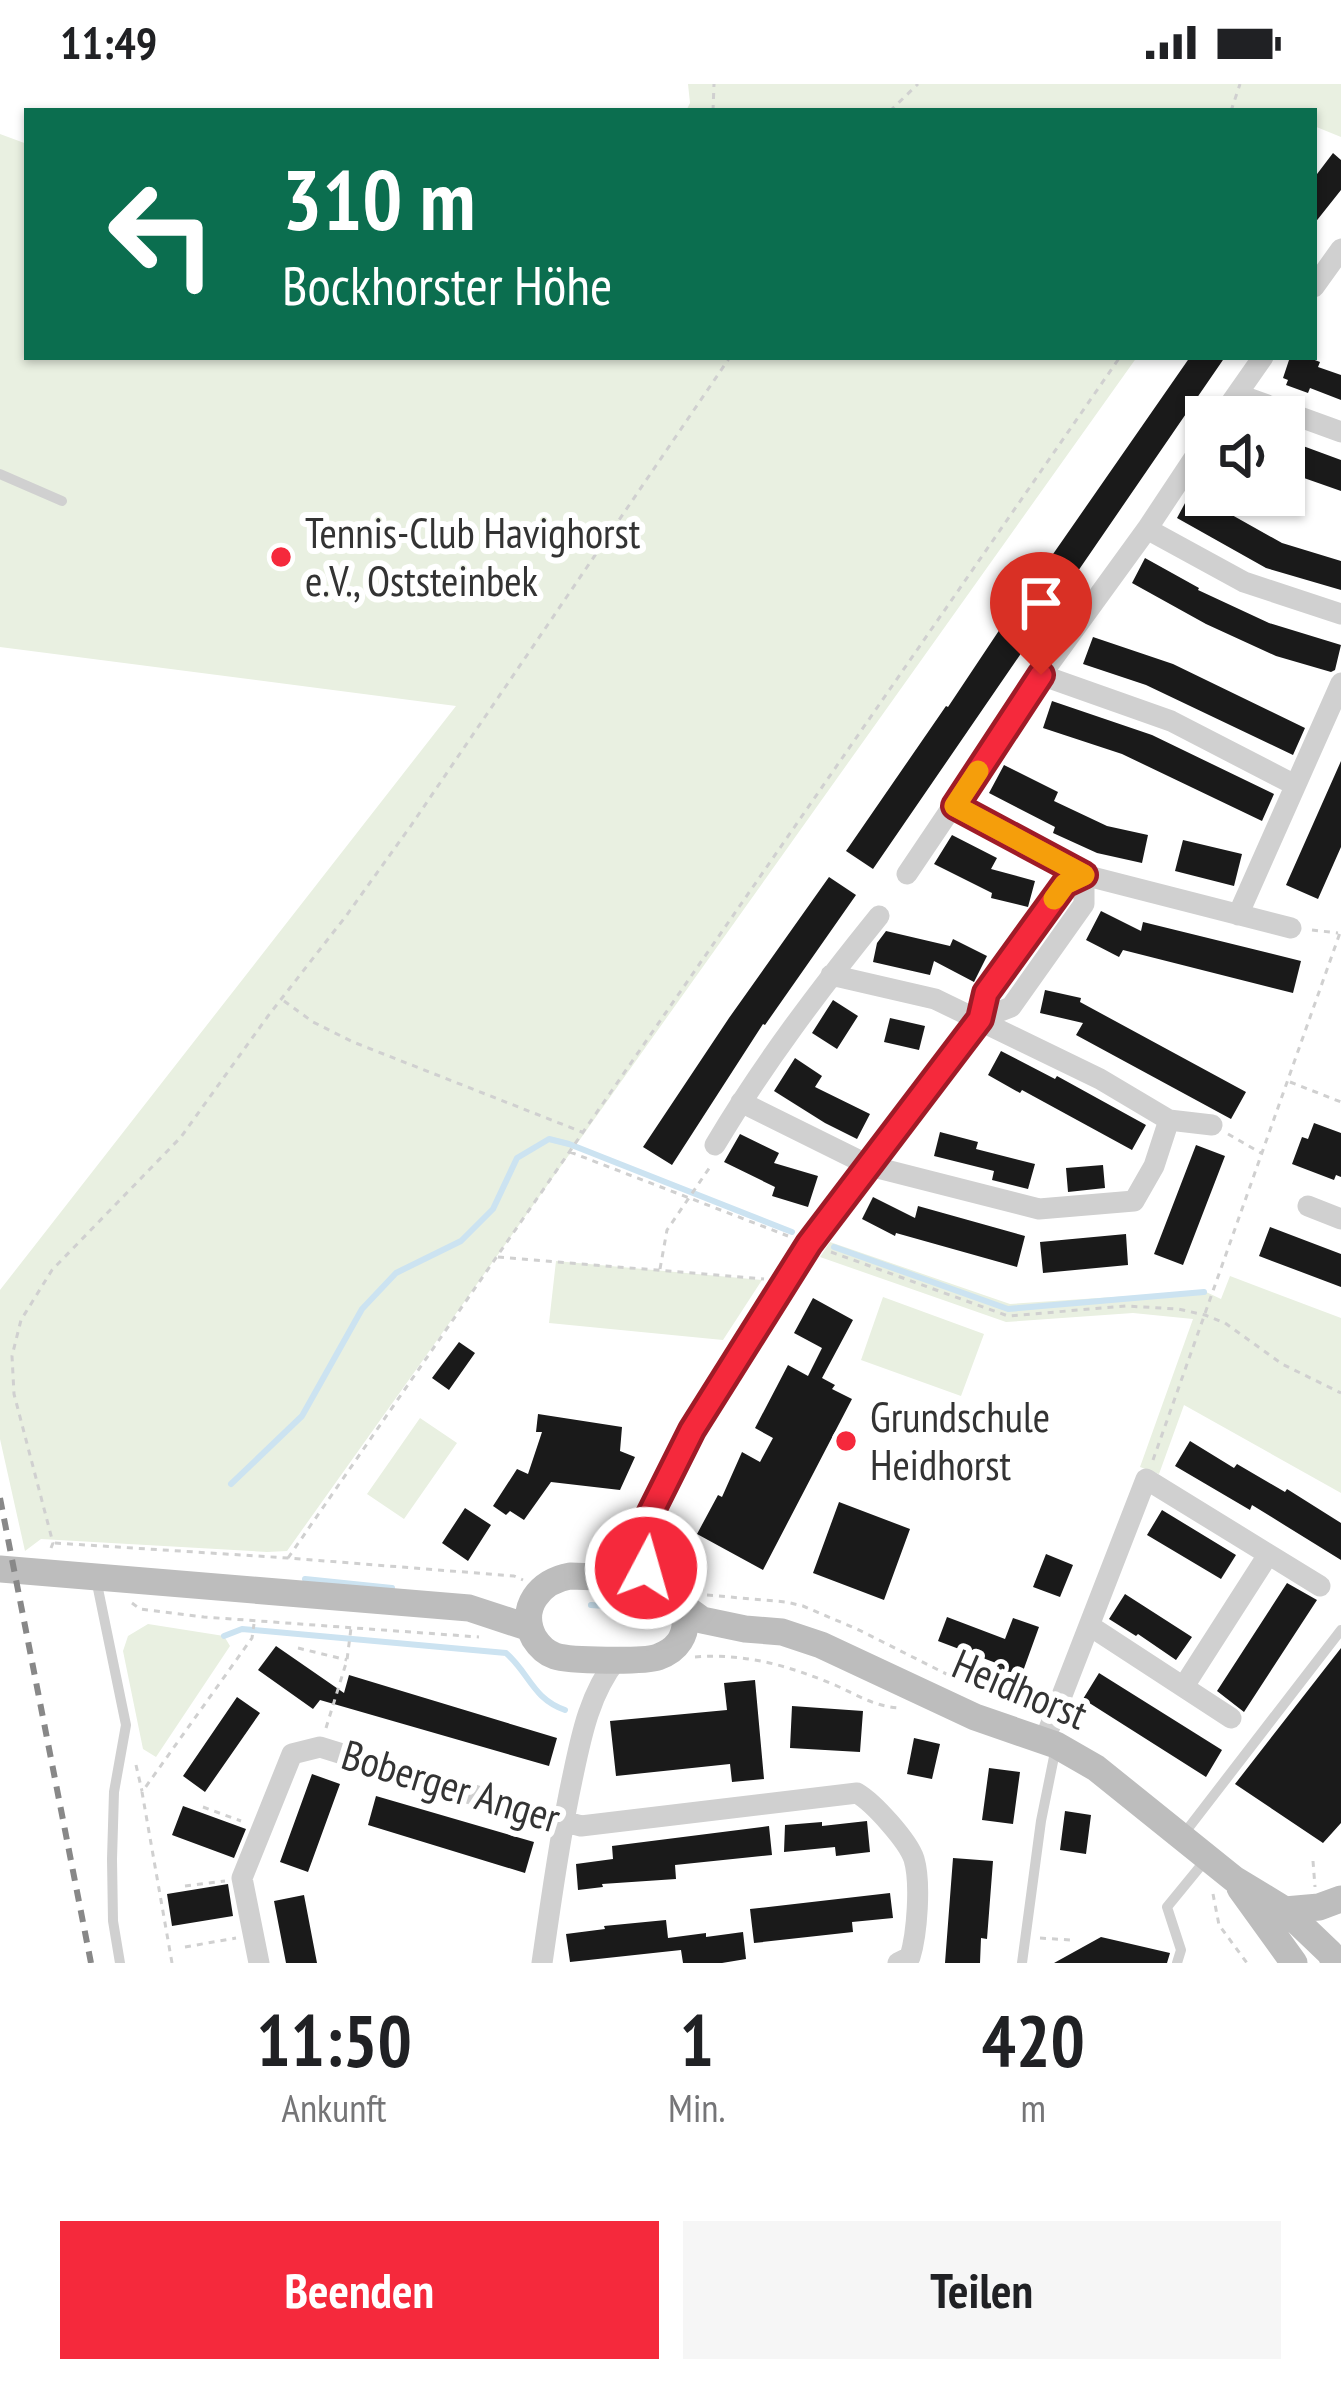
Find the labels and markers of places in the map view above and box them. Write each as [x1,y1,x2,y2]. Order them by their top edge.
place label: Tennis-Club Havighorst e.V., Oststeinbek [305,505,641,608]
marker: Tennis-Club Havighorst e.V., Oststeinbek [268,544,294,570]
pin [990,552,1092,675]
place label: Grundschule Heidhorst [870,1389,1050,1492]
marker: Grundschule Heidhorst [833,1428,859,1454]

